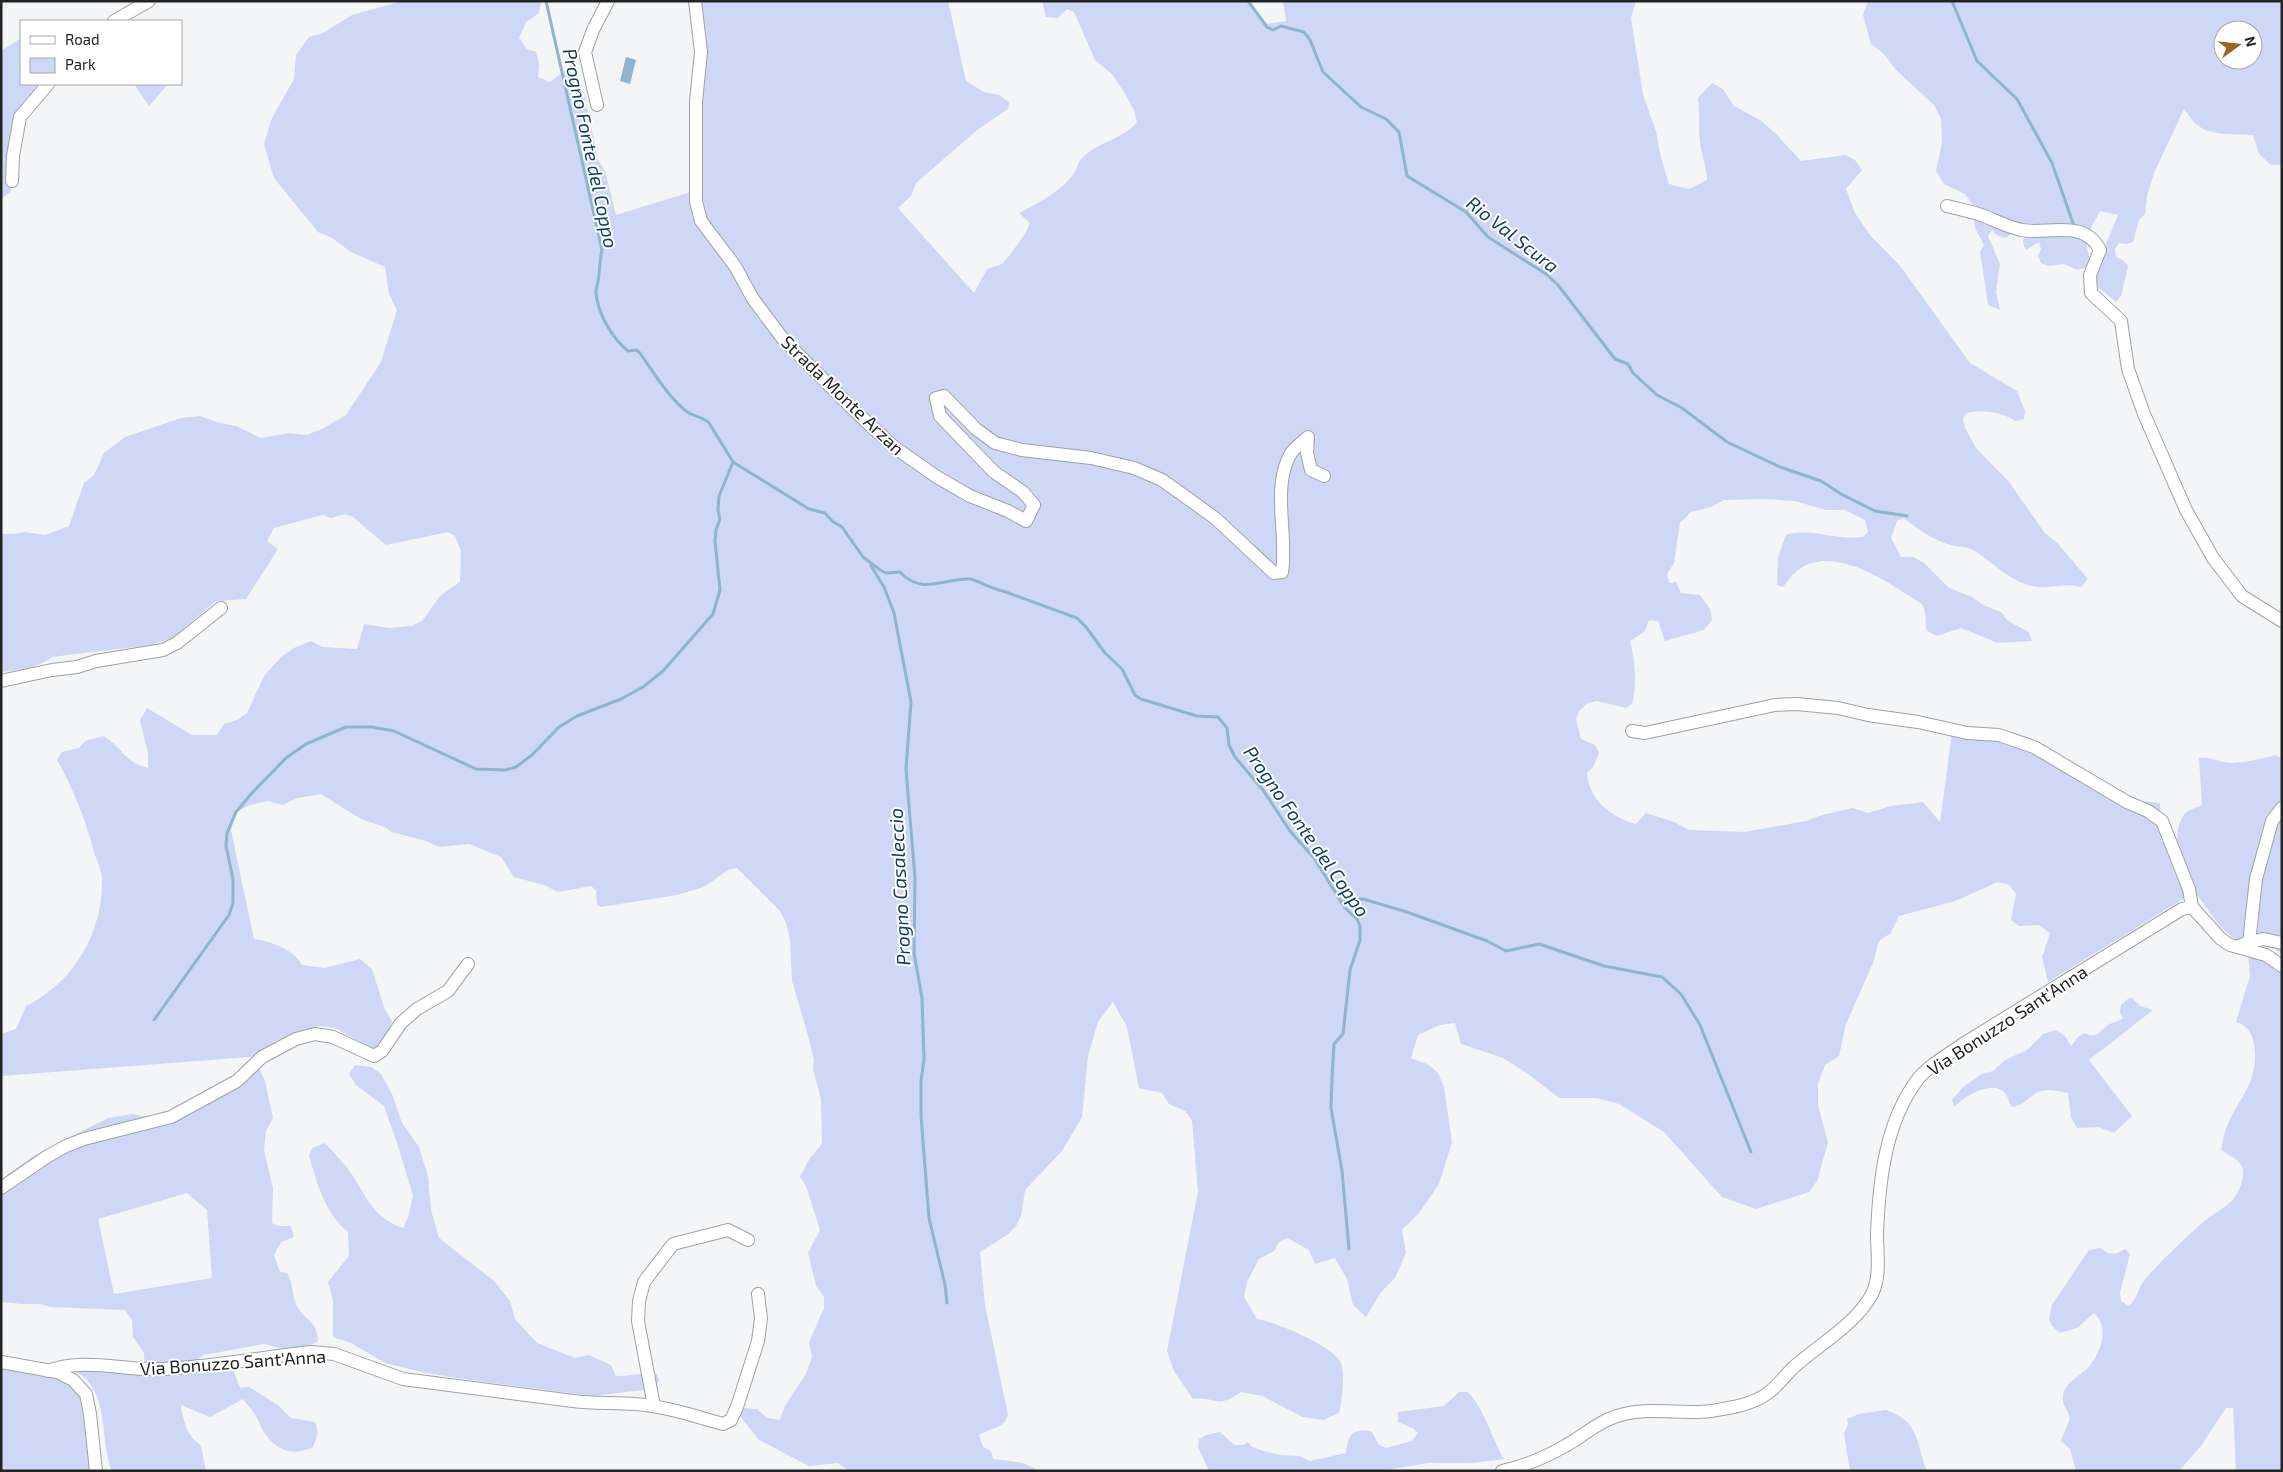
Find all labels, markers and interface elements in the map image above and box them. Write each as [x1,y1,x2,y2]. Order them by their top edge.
legend [20,20,182,85]
north arrow [2213,20,2263,70]
text: Road [65,30,100,48]
text: N [2242,34,2261,49]
water label: Progno Fonte del Coppo [559,46,623,250]
text: Park [65,55,96,73]
water label: Rio Val Scura [1462,191,1564,277]
street label: Strada Monte Arzan [777,331,909,459]
water label: Progno Fonte del Coppo [1239,741,1375,921]
water label: Progno Casaleccio [883,808,915,966]
street label: Via Bonuzzo Sant'Anna [1923,960,2091,1080]
street label: Via Bonuzzo Sant'Anna [139,1345,327,1379]

